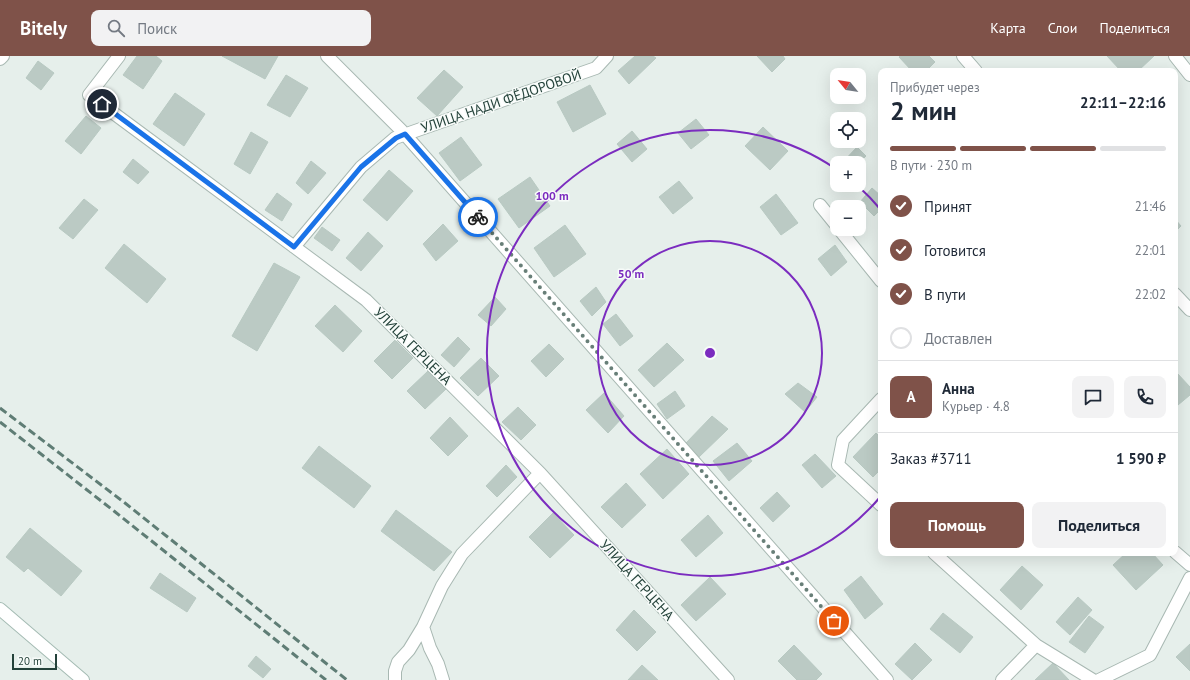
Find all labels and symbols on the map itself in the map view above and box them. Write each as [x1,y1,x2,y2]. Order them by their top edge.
street label: УЛИЦА НАДИ ФЁДОРОВОЙ [419,65,583,137]
north arrow [830,68,866,104]
pin [85,87,119,121]
text: 100 m [535,188,569,203]
courier [458,197,498,237]
text: 50 m [618,266,644,281]
street label: УЛИЦА ГЕРЦЕНА [370,303,456,389]
centre of rings [703,346,717,360]
street label: УЛИЦА ГЕРЦЕНА [596,536,679,625]
pin [817,604,851,638]
scale bar [12,652,57,671]

